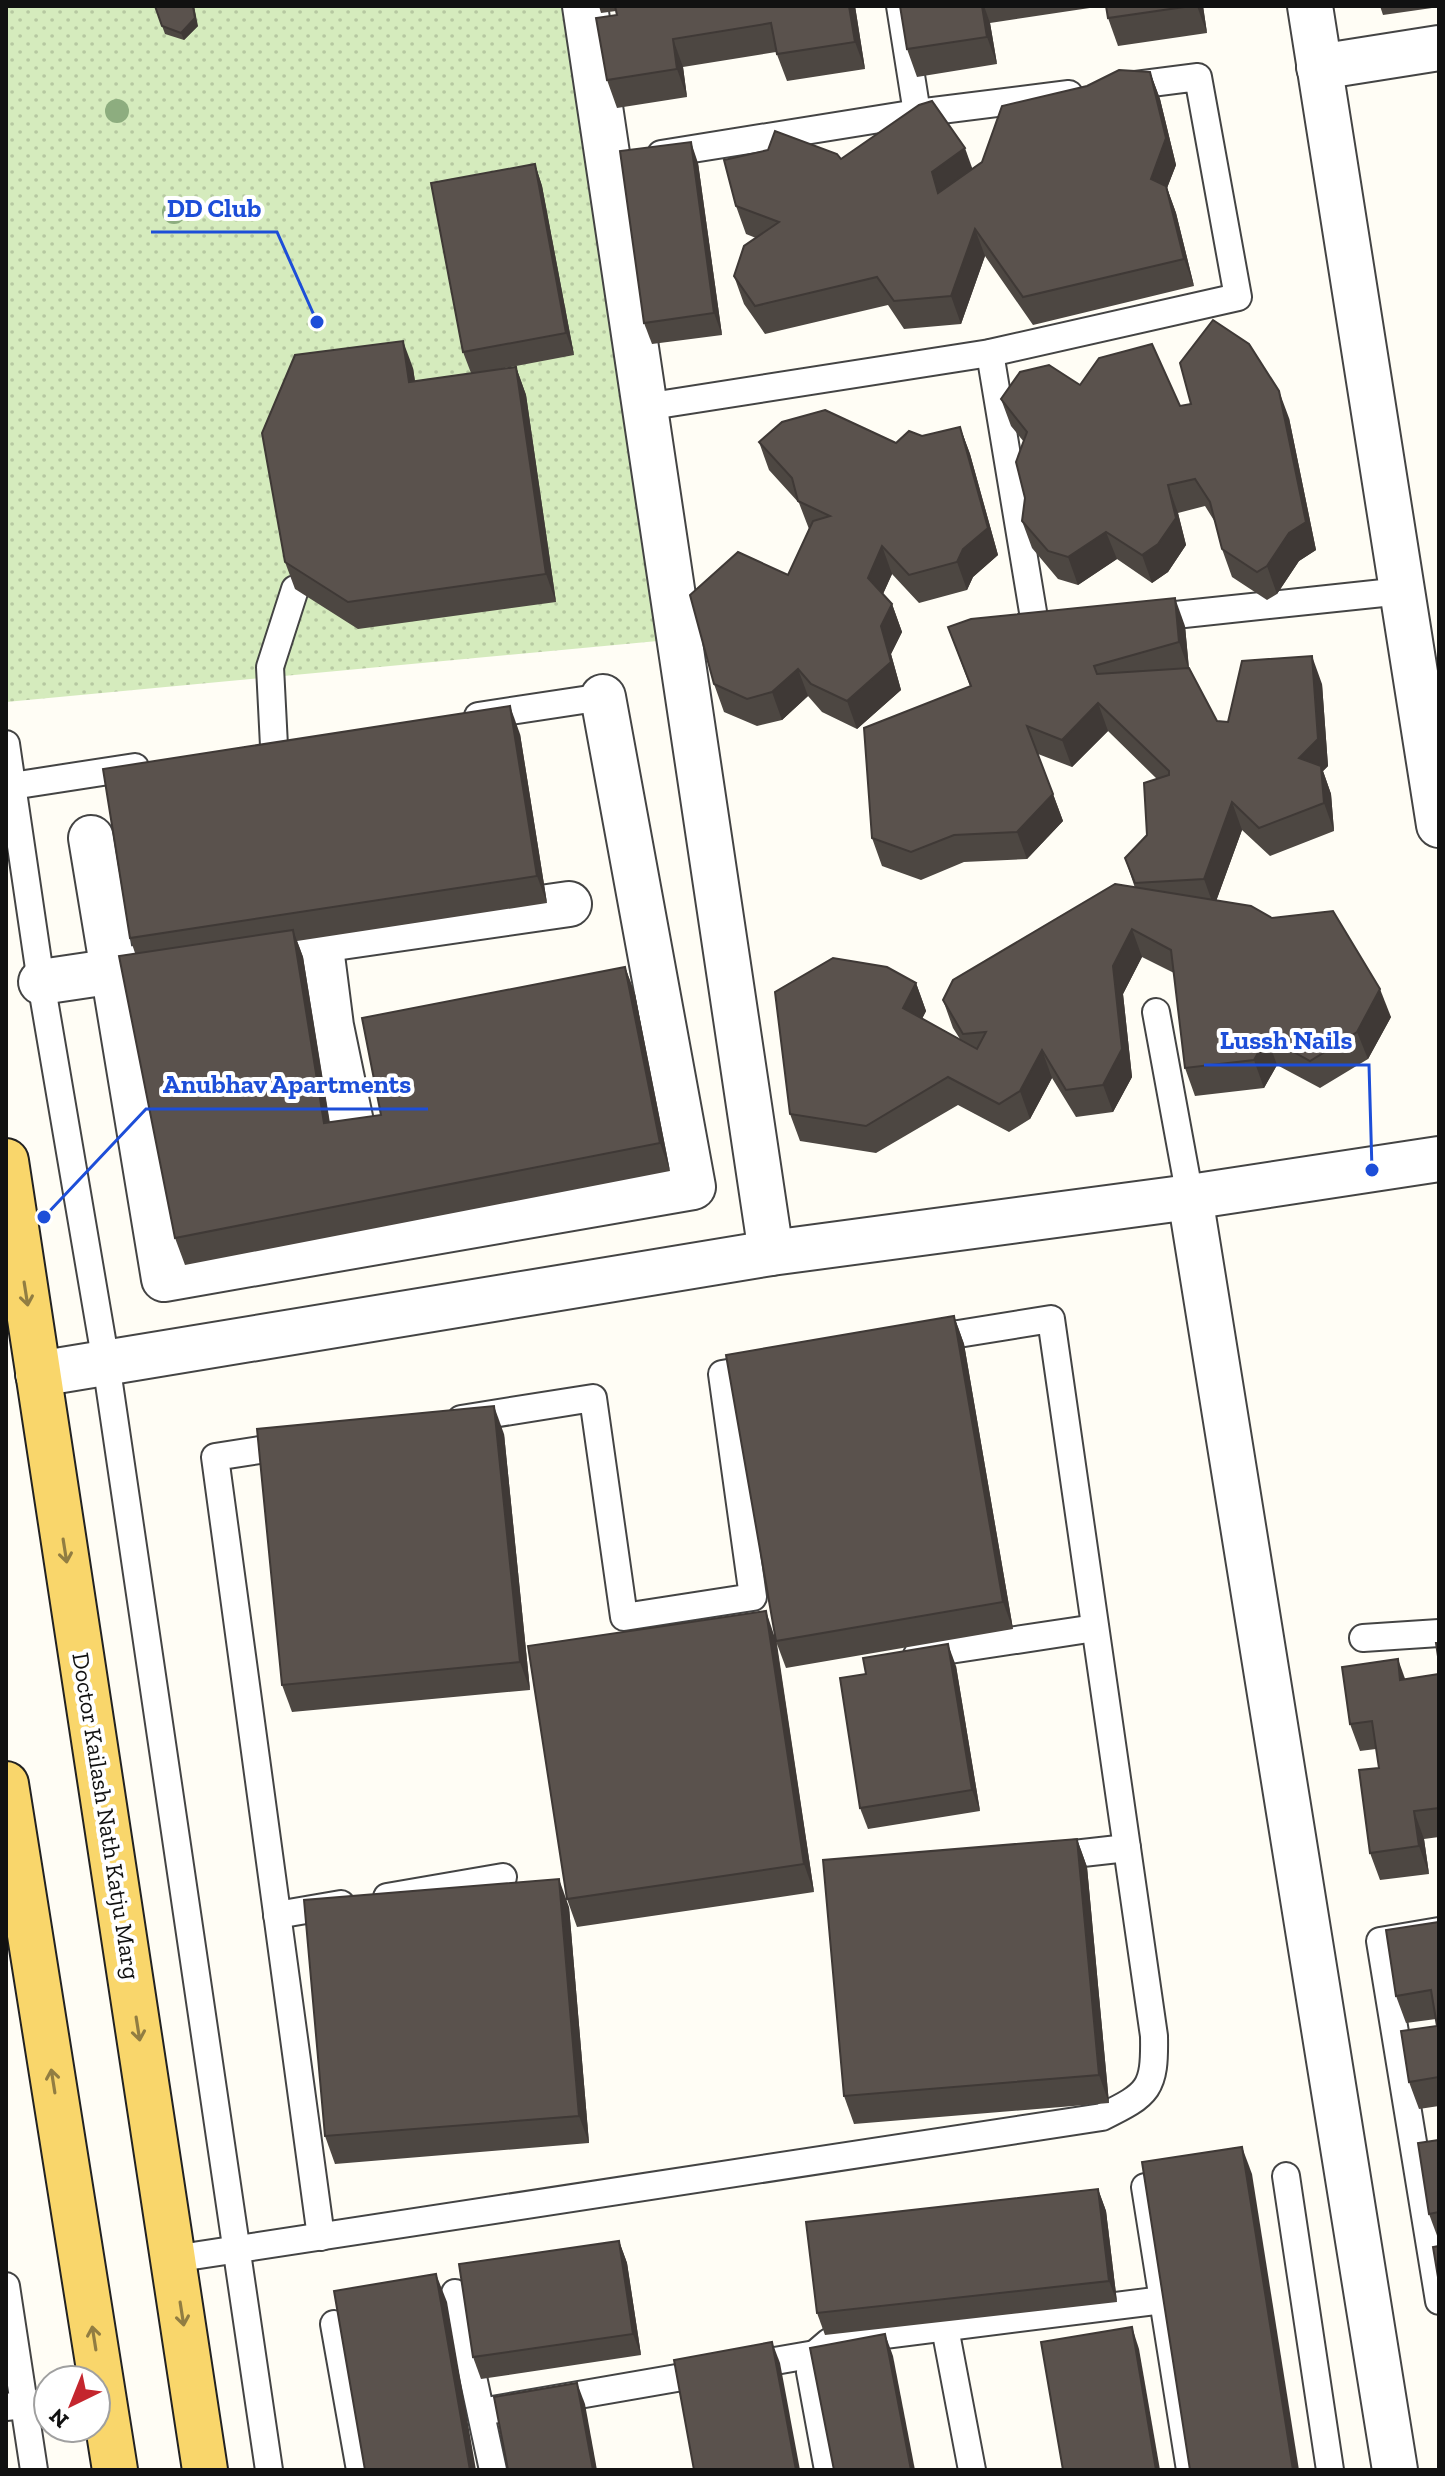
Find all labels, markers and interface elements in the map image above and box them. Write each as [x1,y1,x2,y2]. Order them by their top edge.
callout: DD Club [151,182,277,232]
text: DD Club [167,192,261,224]
callout: Lussh Nails [1204,1015,1369,1065]
text: Lussh Nails [1220,1024,1352,1056]
callout: Anubhav Apartments [146,1059,428,1109]
text: Anubhav Apartments [163,1068,411,1100]
one-way arrow [19,1280,34,1306]
one-way arrow [58,1537,73,1563]
street label: Doctor Kailash Nath Katju Marg [66,1650,147,1981]
one-way arrow [131,2016,146,2041]
one-way arrow [45,2069,60,2094]
one-way arrow [175,2301,190,2326]
one-way arrow [86,2326,101,2351]
north arrow [32,2364,112,2444]
text: N [43,2403,74,2434]

